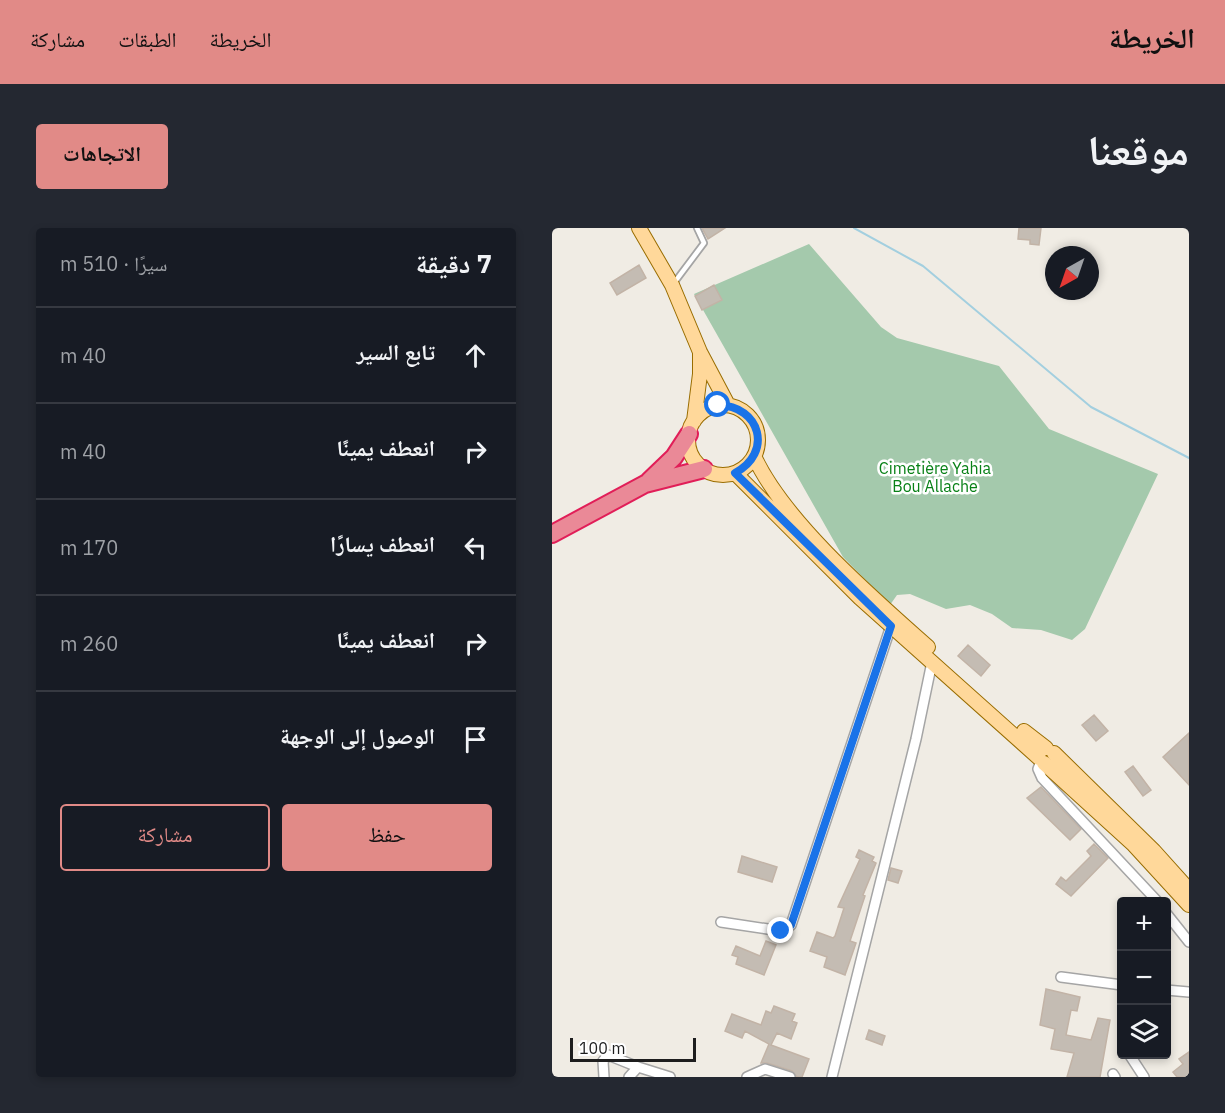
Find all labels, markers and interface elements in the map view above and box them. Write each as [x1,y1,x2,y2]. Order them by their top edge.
text: الخريطة [1109,19,1195,56]
text: مشاركة [30,25,85,53]
text: الطبقات [118,25,177,53]
text: الخريطة [210,25,271,53]
text: موقعنا [1088,122,1189,177]
button: الاتجاهات [36,124,168,189]
text: 7 دقيقة [416,246,492,280]
north arrow [1045,246,1099,300]
text: سيرًا · 510 m [60,250,167,277]
text: تابع السير [356,337,435,366]
icon: ahead [459,339,492,372]
text: 40 m [60,342,106,369]
route start [704,391,730,417]
text: انعطف يمينًا [337,433,435,462]
icon: right [459,435,492,468]
text: 40 m [60,438,106,465]
park label: Cimetière Yahia Bou Allache [879,458,992,496]
text: انعطف يسارًا [330,529,435,558]
icon: left [459,531,492,564]
text: 170 m [60,534,118,561]
text: انعطف يمينًا [337,625,435,654]
icon: right [459,627,492,660]
text: 260 m [60,630,118,657]
text: الوصول إلى الوجهة [280,721,435,750]
icon: arrive [459,723,492,756]
button: مشاركة [60,804,270,871]
button: حفظ [282,804,492,871]
map controls [1117,897,1171,1059]
button: + [1117,897,1171,951]
route end [767,917,793,943]
button: − [1117,951,1171,1005]
button: layers [1117,1005,1171,1059]
scale bar [570,1035,696,1062]
text: 100 m [579,1038,626,1058]

